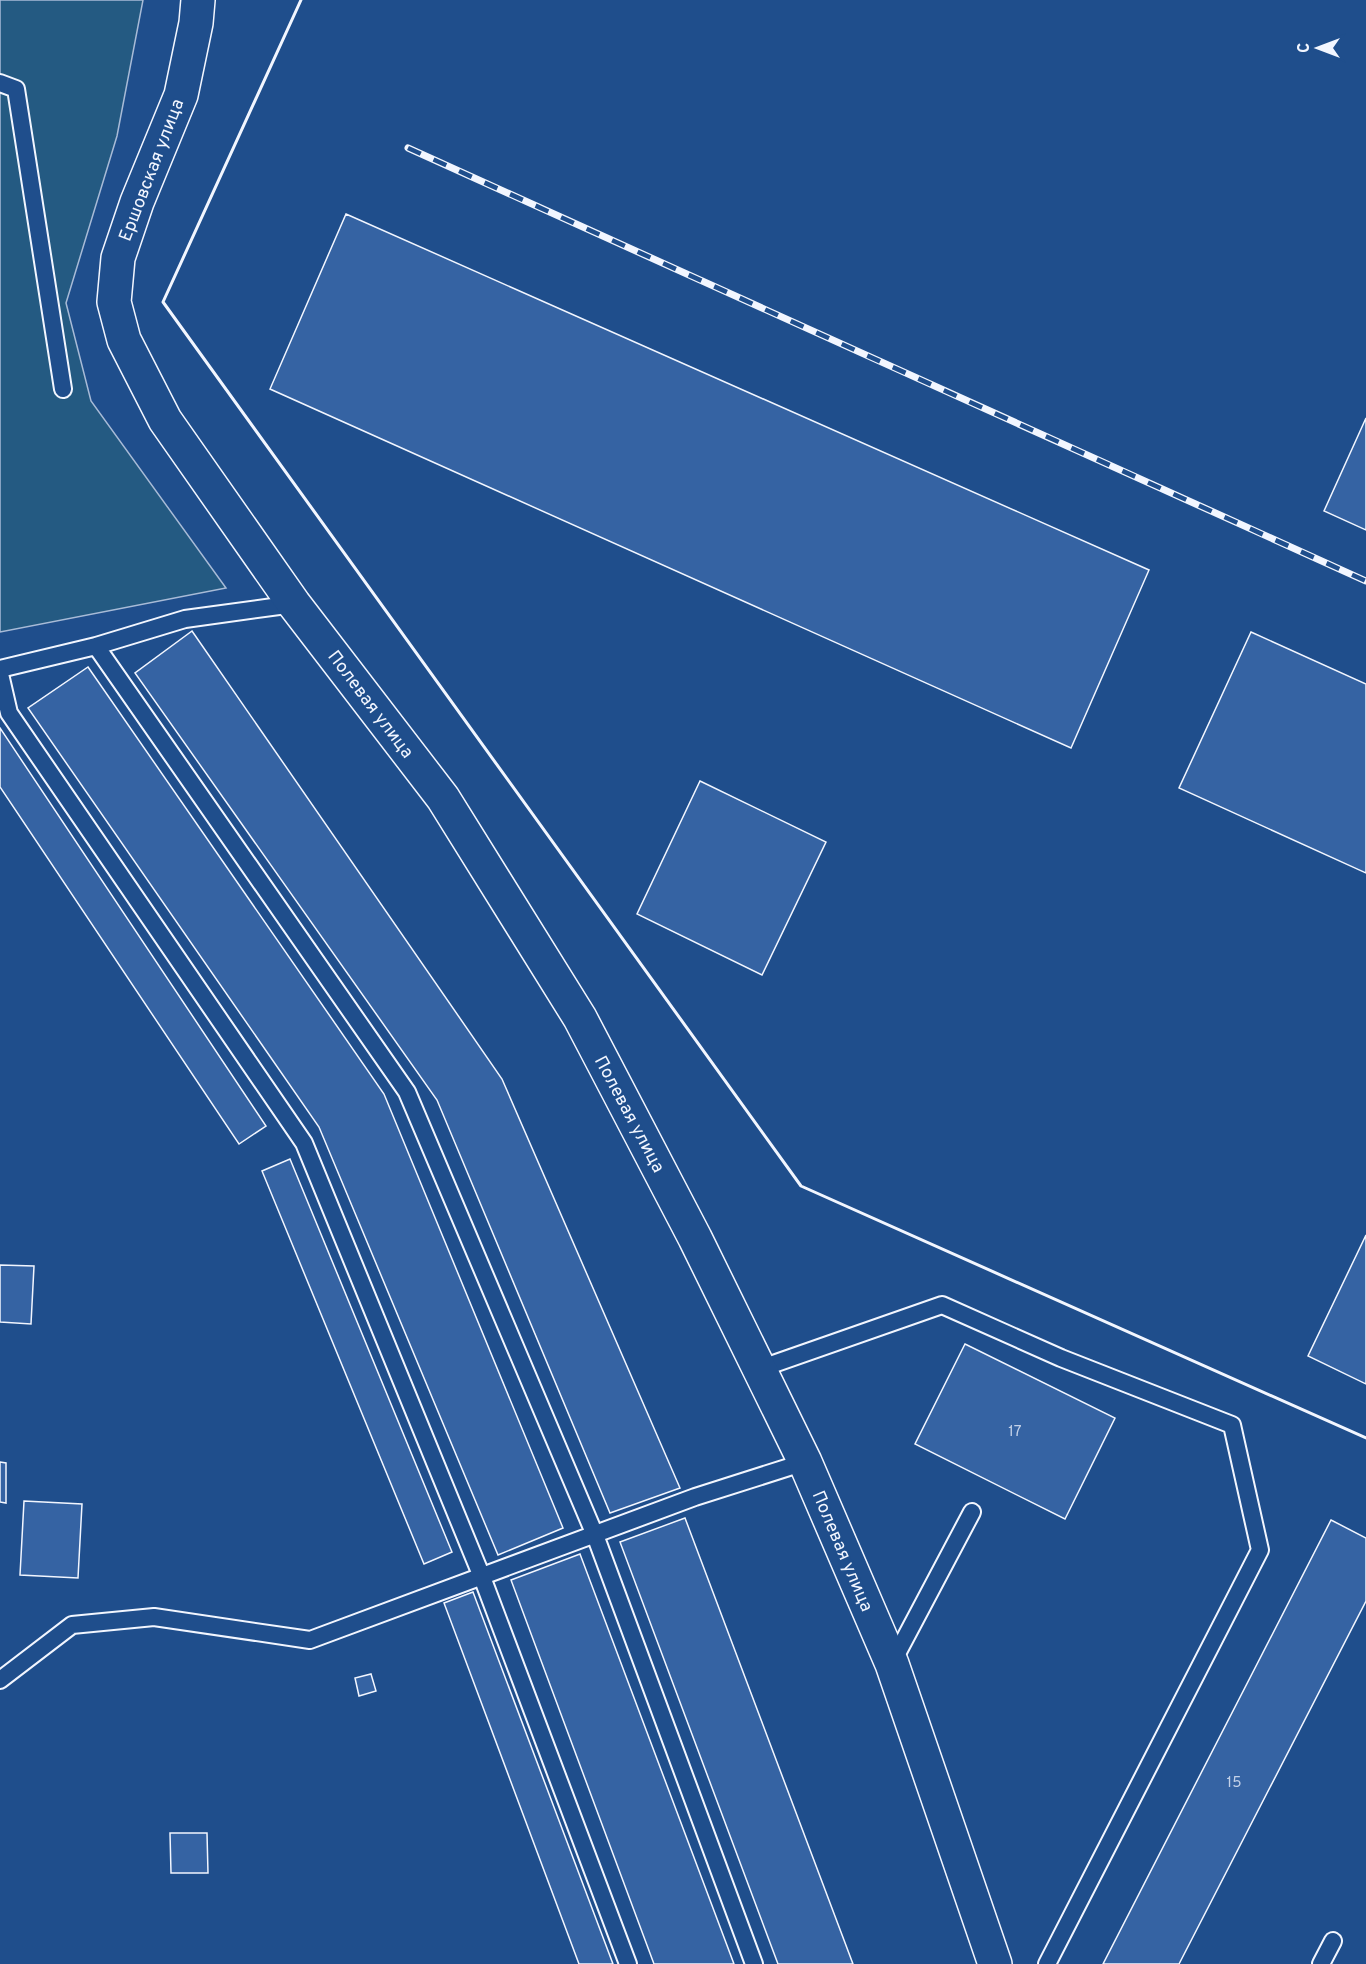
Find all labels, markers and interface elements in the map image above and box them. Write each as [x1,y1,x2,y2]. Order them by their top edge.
north arrow [1288,18,1348,78]
text: С [1295,43,1315,53]
street label: Ершовская улица [115,96,190,245]
street label: Полевая улица [322,646,418,763]
street label: Полевая улица [588,1052,669,1177]
house number: 17 [1008,1423,1022,1442]
street label: Полевая улица [806,1488,877,1616]
house number: 15 [1227,1774,1241,1793]

